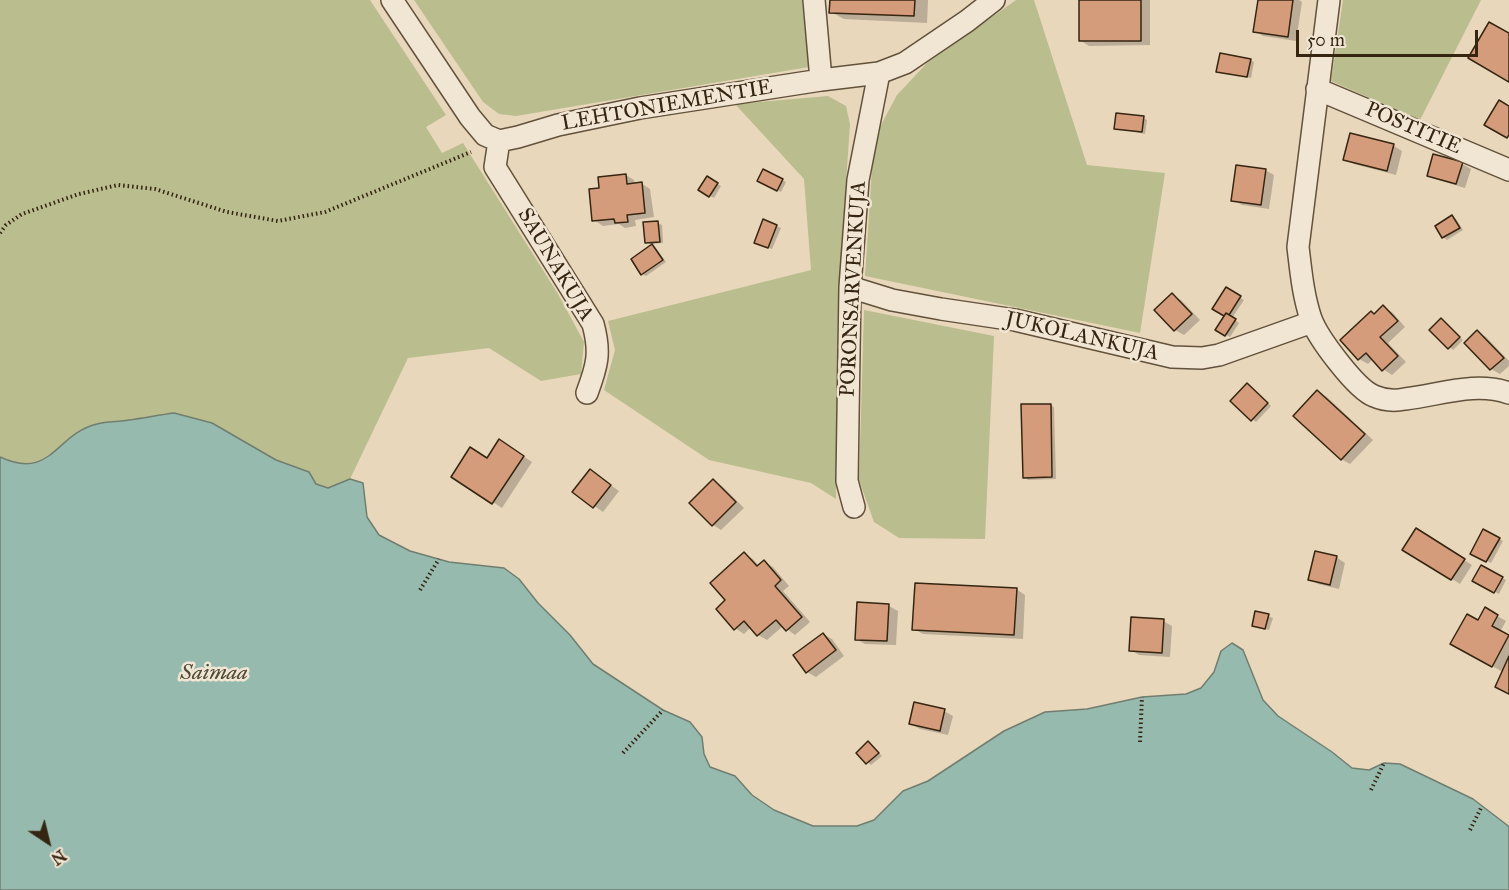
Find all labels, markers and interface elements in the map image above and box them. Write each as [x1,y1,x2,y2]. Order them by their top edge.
scale bar [1299,18,1480,56]
text: 50 m [1307,29,1345,51]
street label: LEHTONIEMENTIE [560,75,774,137]
street label: POSTITIE [1361,97,1465,161]
street label: PORONSARVENKUJA [836,180,872,398]
street label: SAUNAKUJA [511,204,599,326]
street label: JUKOLANKUJA [1003,307,1161,367]
water label: Saimaa [180,661,248,687]
north arrow [18,812,78,872]
text: N [48,845,70,869]

